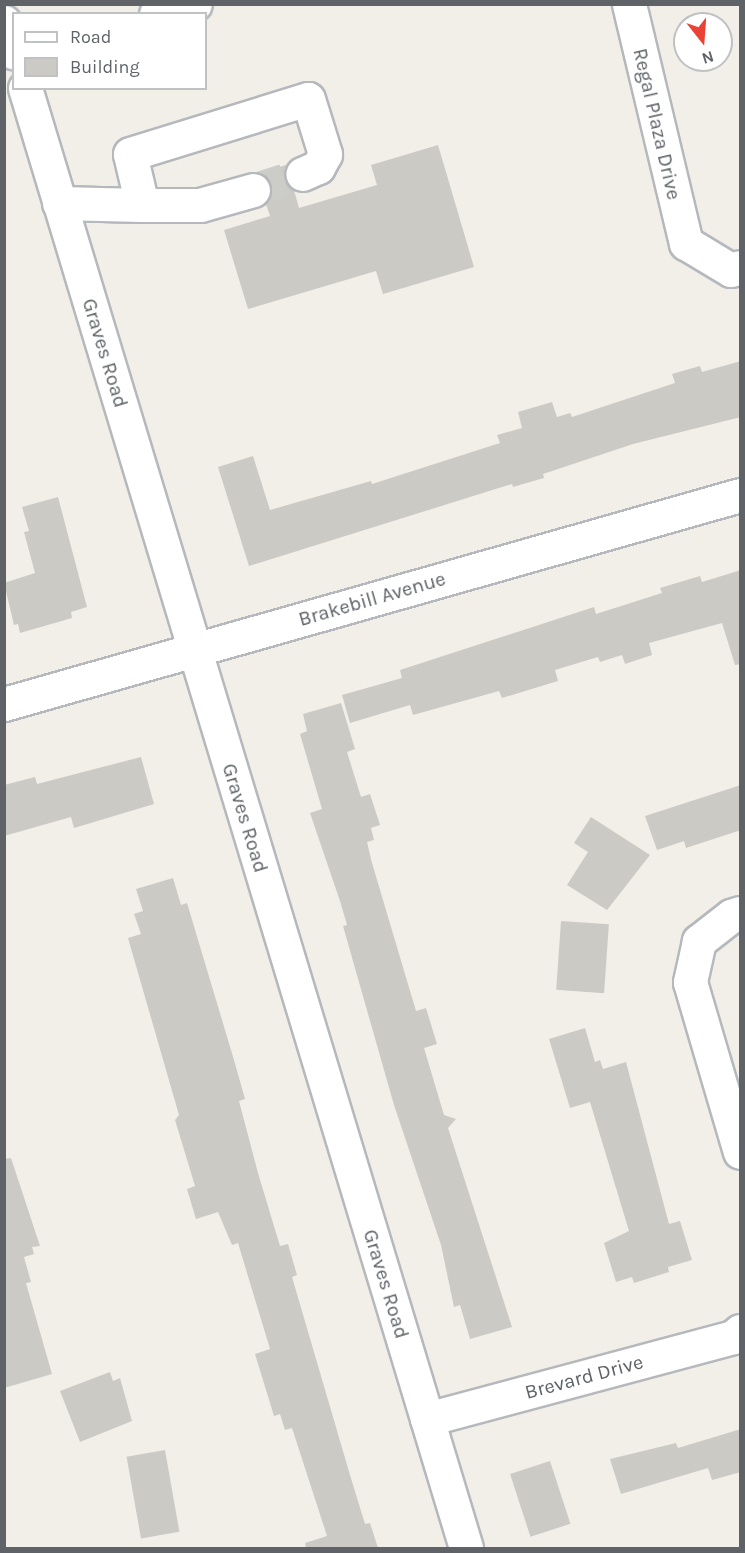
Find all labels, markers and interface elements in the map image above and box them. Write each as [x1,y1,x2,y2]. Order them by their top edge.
legend [12,12,207,90]
north arrow [673,12,733,72]
text: Road [70,26,111,48]
street label: Regal Plaza Drive [628,46,686,202]
text: N [700,47,716,69]
text: Building [70,56,140,78]
street label: Graves Road [77,296,133,410]
street label: Brakebill Avenue [296,567,448,631]
street label: Graves Road [217,761,273,875]
street label: Graves Road [358,1227,414,1341]
street label: Brevard Drive [522,1350,646,1404]

